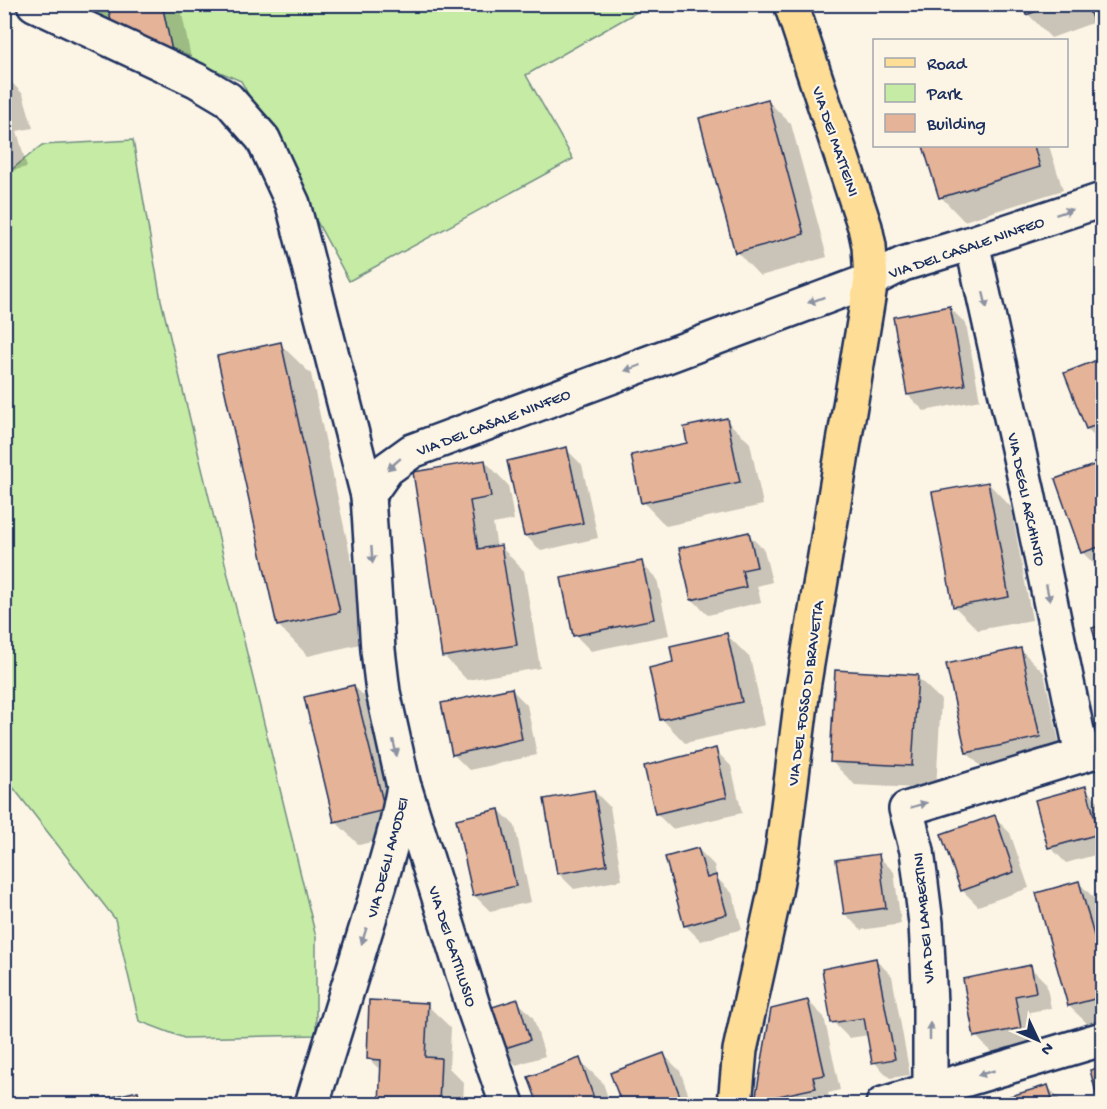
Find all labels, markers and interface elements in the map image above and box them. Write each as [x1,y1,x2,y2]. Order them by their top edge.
legend [873,39,1068,147]
text: Road [927,55,968,76]
street label: VIA DEI MATTEINI [806,84,861,200]
text: Park [926,85,963,106]
text: Building [926,115,986,136]
one-way arrow [1055,207,1073,217]
street label: VIA DEL CASALE NINFEO [886,214,1048,285]
one-way arrow [981,291,990,310]
one-way arrow [807,296,825,305]
one-way arrow [624,364,642,374]
street label: VIA DEL CASALE NINFEO [414,386,574,463]
street label: VIA DEGLI ARCHINTO [1001,430,1048,568]
one-way arrow [387,457,402,470]
one-way arrow [367,545,377,564]
one-way arrow [1044,584,1053,603]
street label: VIA DEL FOSSO DI BRAVETTA [785,598,830,788]
one-way arrow [391,739,400,758]
street label: VIA DEGLI AMODEI [364,795,415,921]
one-way arrow [910,800,928,810]
street label: VIA DEI LAMBERTINI [910,852,941,985]
street label: VIA DEI GATTILUSIO [422,883,479,1010]
one-way arrow [359,927,368,945]
north arrow [1008,1010,1068,1070]
one-way arrow [925,1021,935,1040]
text: N [1035,1038,1057,1059]
one-way arrow [977,1069,995,1078]

